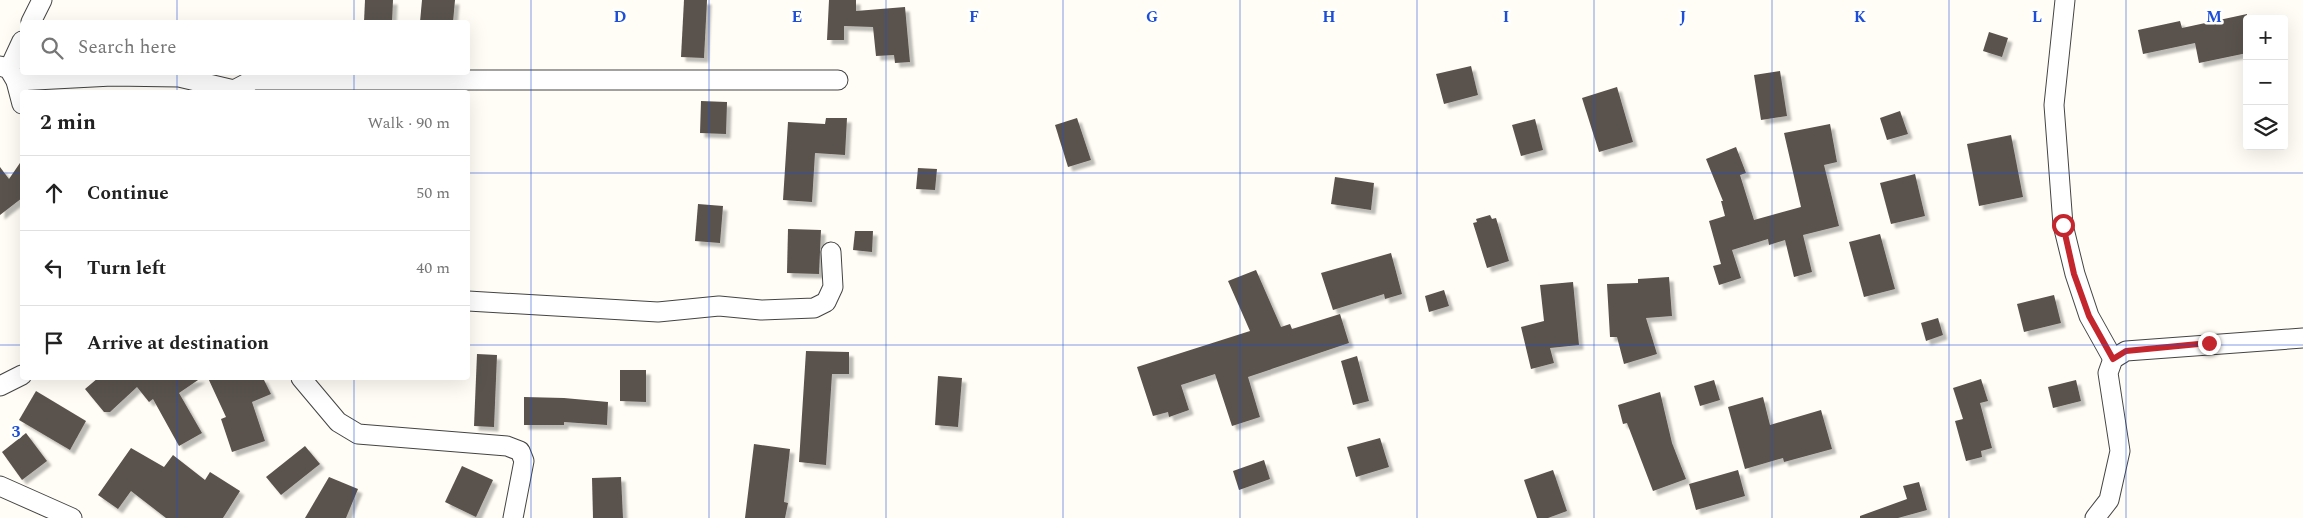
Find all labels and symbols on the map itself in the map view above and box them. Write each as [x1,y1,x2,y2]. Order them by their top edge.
text: D [614,5,627,29]
text: E [792,5,802,29]
text: F [969,5,979,29]
text: G [1146,5,1158,29]
text: H [1322,5,1336,29]
text: I [1503,5,1509,29]
text: J [1680,5,1687,29]
text: K [1854,5,1867,29]
text: L [2032,5,2042,29]
text: M [2206,5,2222,29]
route start [2052,214,2075,237]
route end [2198,332,2221,355]
text: 3 [12,420,21,444]

